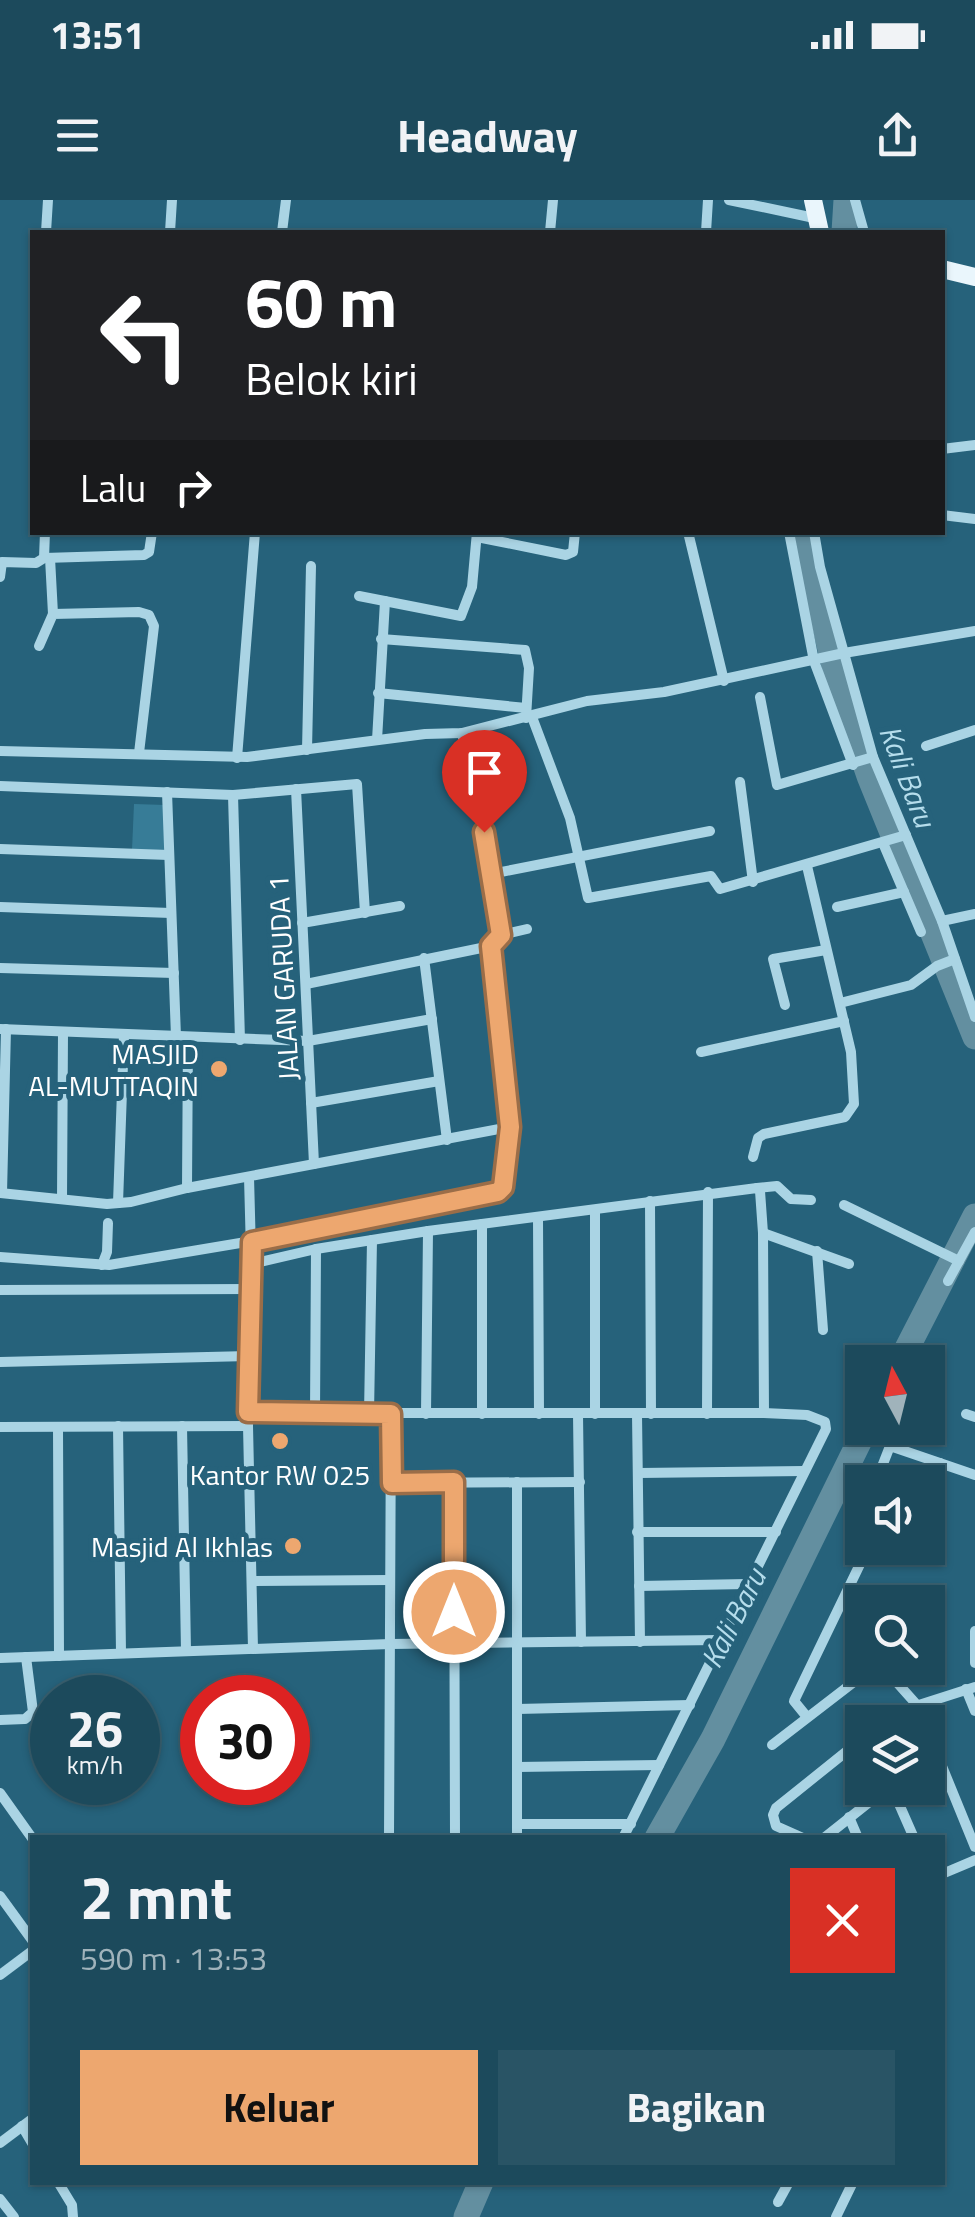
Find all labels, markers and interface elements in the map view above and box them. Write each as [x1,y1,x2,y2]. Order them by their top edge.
text: 13:51 [50,6,145,64]
text: Headway [397,101,578,169]
icon: menu [50,108,105,163]
icon: share [870,108,925,163]
text: 60 m [245,248,398,354]
icon: left [80,270,210,400]
text: Belok kiri [245,344,418,412]
text: Lalu [80,459,146,517]
icon: right [166,460,221,515]
water label: Kali Baru [868,718,949,836]
pin [442,730,527,833]
icon: arrive [457,745,512,800]
street label: JALAN GARUDA 1 [256,874,310,1082]
place label: MASJID AL-MUTTAQIN [28,1032,199,1107]
marker: MASJID AL-MUTTAQIN [208,1058,230,1080]
north arrow [845,1345,945,1445]
map controls [845,1345,945,1805]
marker: Kantor RW 025 [269,1430,291,1452]
place label: Kantor RW 025 [190,1453,370,1496]
button: sound [845,1465,945,1565]
place label: Masjid Al Ikhlas [91,1525,273,1568]
marker: Masjid Al Ikhlas [282,1535,304,1557]
water label: Kali Baru [688,1558,778,1676]
position arrow [402,1560,506,1664]
button: search [845,1585,945,1685]
speed limit sign: 30 [180,1675,310,1805]
text: 26 [67,1690,123,1766]
button: layers [845,1705,945,1805]
text: km/h [67,1746,123,1784]
text: 2 mnt [80,1851,232,1942]
button: close [790,1868,895,1973]
text: 590 m · 13:53 [80,1934,267,1982]
button: Keluar [80,2050,478,2165]
button: Bagikan [498,2050,895,2165]

